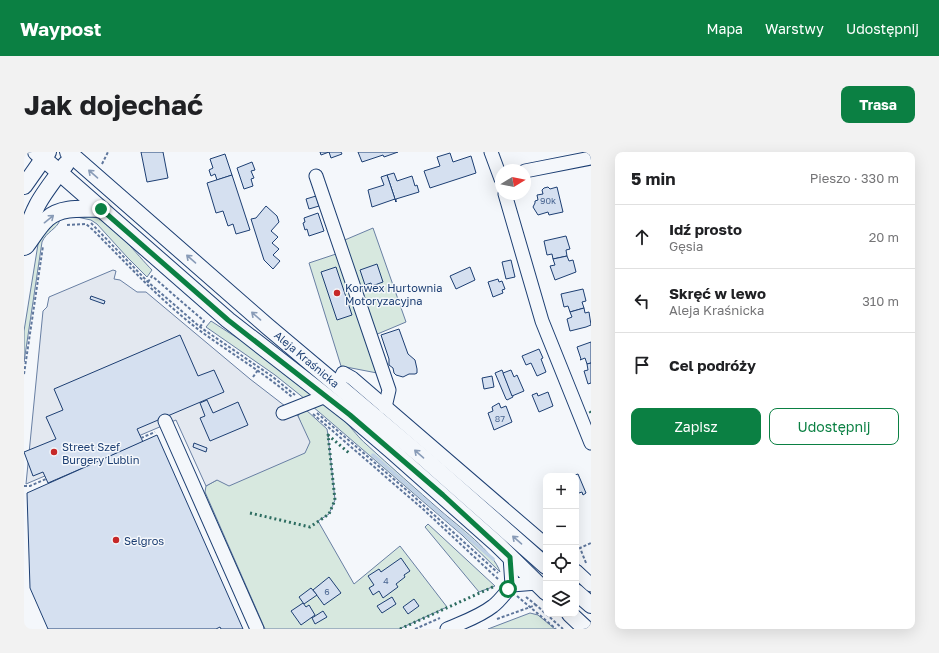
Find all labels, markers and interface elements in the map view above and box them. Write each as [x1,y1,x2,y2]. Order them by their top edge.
text: Waypost [20,17,101,40]
text: Mapa [707,20,743,37]
text: Warstwy [765,20,824,37]
text: Udostępnij [846,20,919,37]
button: Trasa [841,86,915,123]
text: Jak dojechać [24,88,203,121]
north arrow [495,164,531,200]
text: 5 min [631,168,675,189]
one-way arrow [88,169,98,178]
text: Pieszo · 330 m [810,170,899,186]
house number: 90k [540,195,556,206]
route end [92,200,110,218]
one-way arrow [43,215,54,223]
text: Idź prosto [669,220,742,238]
icon: ahead [631,226,653,248]
text: 20 m [869,229,899,245]
text: Gęsia [669,238,703,254]
one-way arrow [185,255,196,264]
place label: Korwex Hurtownia Motoryzacyjna [345,281,443,307]
text: Skręć w lewo [669,284,766,302]
marker: Korwex Hurtownia Motoryzacyjna [332,288,342,298]
icon: left [631,290,653,312]
text: 310 m [862,293,899,309]
text: Aleja Kraśnicka [669,302,764,318]
one-way arrow [250,312,261,321]
street label: Aleja Kraśnicka [272,328,342,390]
icon: arrive [631,354,653,376]
text: Cel podróży [669,356,756,374]
button: Zapisz [631,408,761,445]
button: Udostępnij [769,408,899,445]
house number: 87 [495,413,505,424]
place label: Street Szef Burgery Lublin [62,440,140,466]
marker: Street Szef Burgery Lublin [49,447,59,457]
one-way arrow [414,450,424,459]
map controls [543,473,579,617]
button: + [543,473,579,509]
button: − [543,509,579,545]
place label: Selgros [124,534,164,547]
marker: Selgros [111,535,121,545]
one-way arrow [511,536,522,545]
button: locate [543,545,579,581]
house number: 4 [383,575,389,586]
route start [499,580,517,598]
button: layers [543,581,579,617]
house number: 6 [324,586,330,597]

